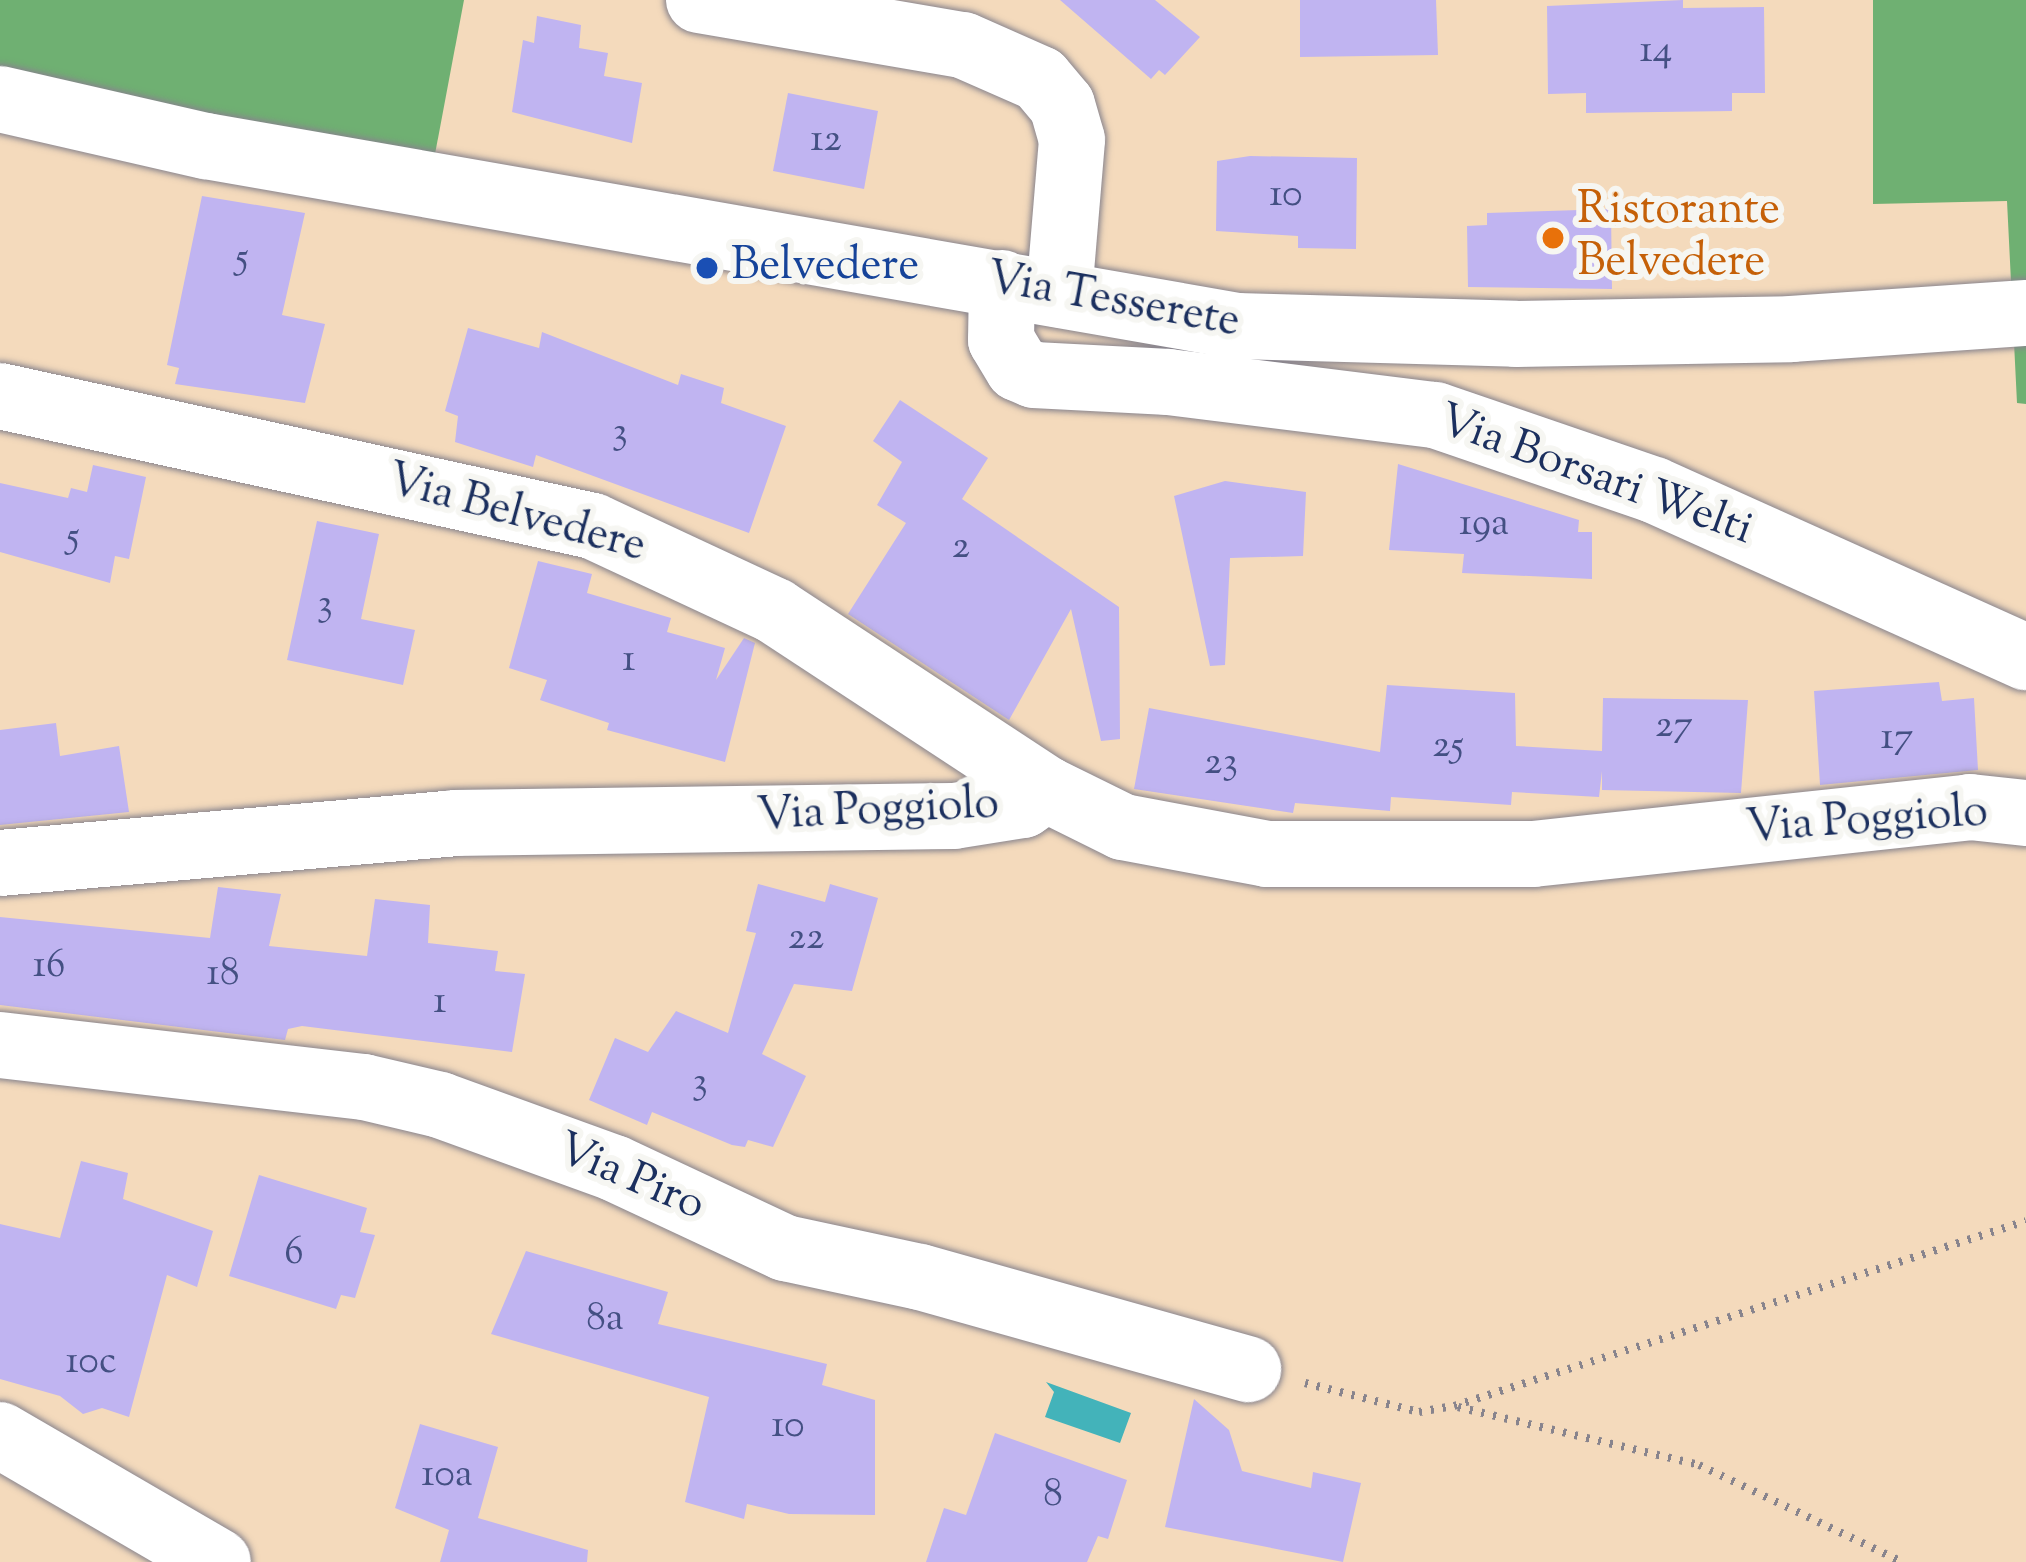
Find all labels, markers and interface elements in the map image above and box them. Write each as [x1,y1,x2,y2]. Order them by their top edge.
house number: 14 [1640,29,1672,75]
house number: 12 [810,118,842,164]
house number: 10 [1269,173,1303,219]
place label: Ristorante Belvedere [1577,185,1780,291]
marker: Ristorante Belvedere [1540,225,1566,251]
house number: 5 [235,236,249,282]
place label: Belvedere [731,241,919,295]
street label: Via Tesserete [982,253,1244,351]
marker: Belvedere [694,255,720,281]
street label: Via Borsari Welti [1431,395,1759,559]
house number: 3 [612,411,628,457]
street label: Via Belvedere [381,455,651,575]
house number: 19a [1459,502,1509,548]
house number: 5 [66,515,80,561]
house number: 2 [952,525,970,571]
house number: 3 [317,583,333,629]
house number: 1 [622,638,636,684]
house number: 27 [1655,704,1693,750]
house number: 17 [1881,716,1913,762]
house number: 25 [1432,724,1464,770]
house number: 23 [1204,741,1238,787]
street label: Via Poggiolo [756,779,1000,845]
street label: Via Poggiolo [1744,787,1990,857]
house number: 22 [788,916,824,962]
house number: 16 [33,944,65,990]
house number: 18 [207,952,239,998]
house number: 1 [433,980,447,1026]
house number: 3 [692,1061,708,1107]
street label: Via Piro [548,1124,712,1234]
house number: 6 [284,1231,304,1277]
house number: 8a [586,1297,624,1343]
house number: 10c [65,1340,117,1386]
house number: 10 [771,1404,805,1450]
house number: 10a [421,1453,473,1499]
house number: 8 [1043,1473,1063,1519]

